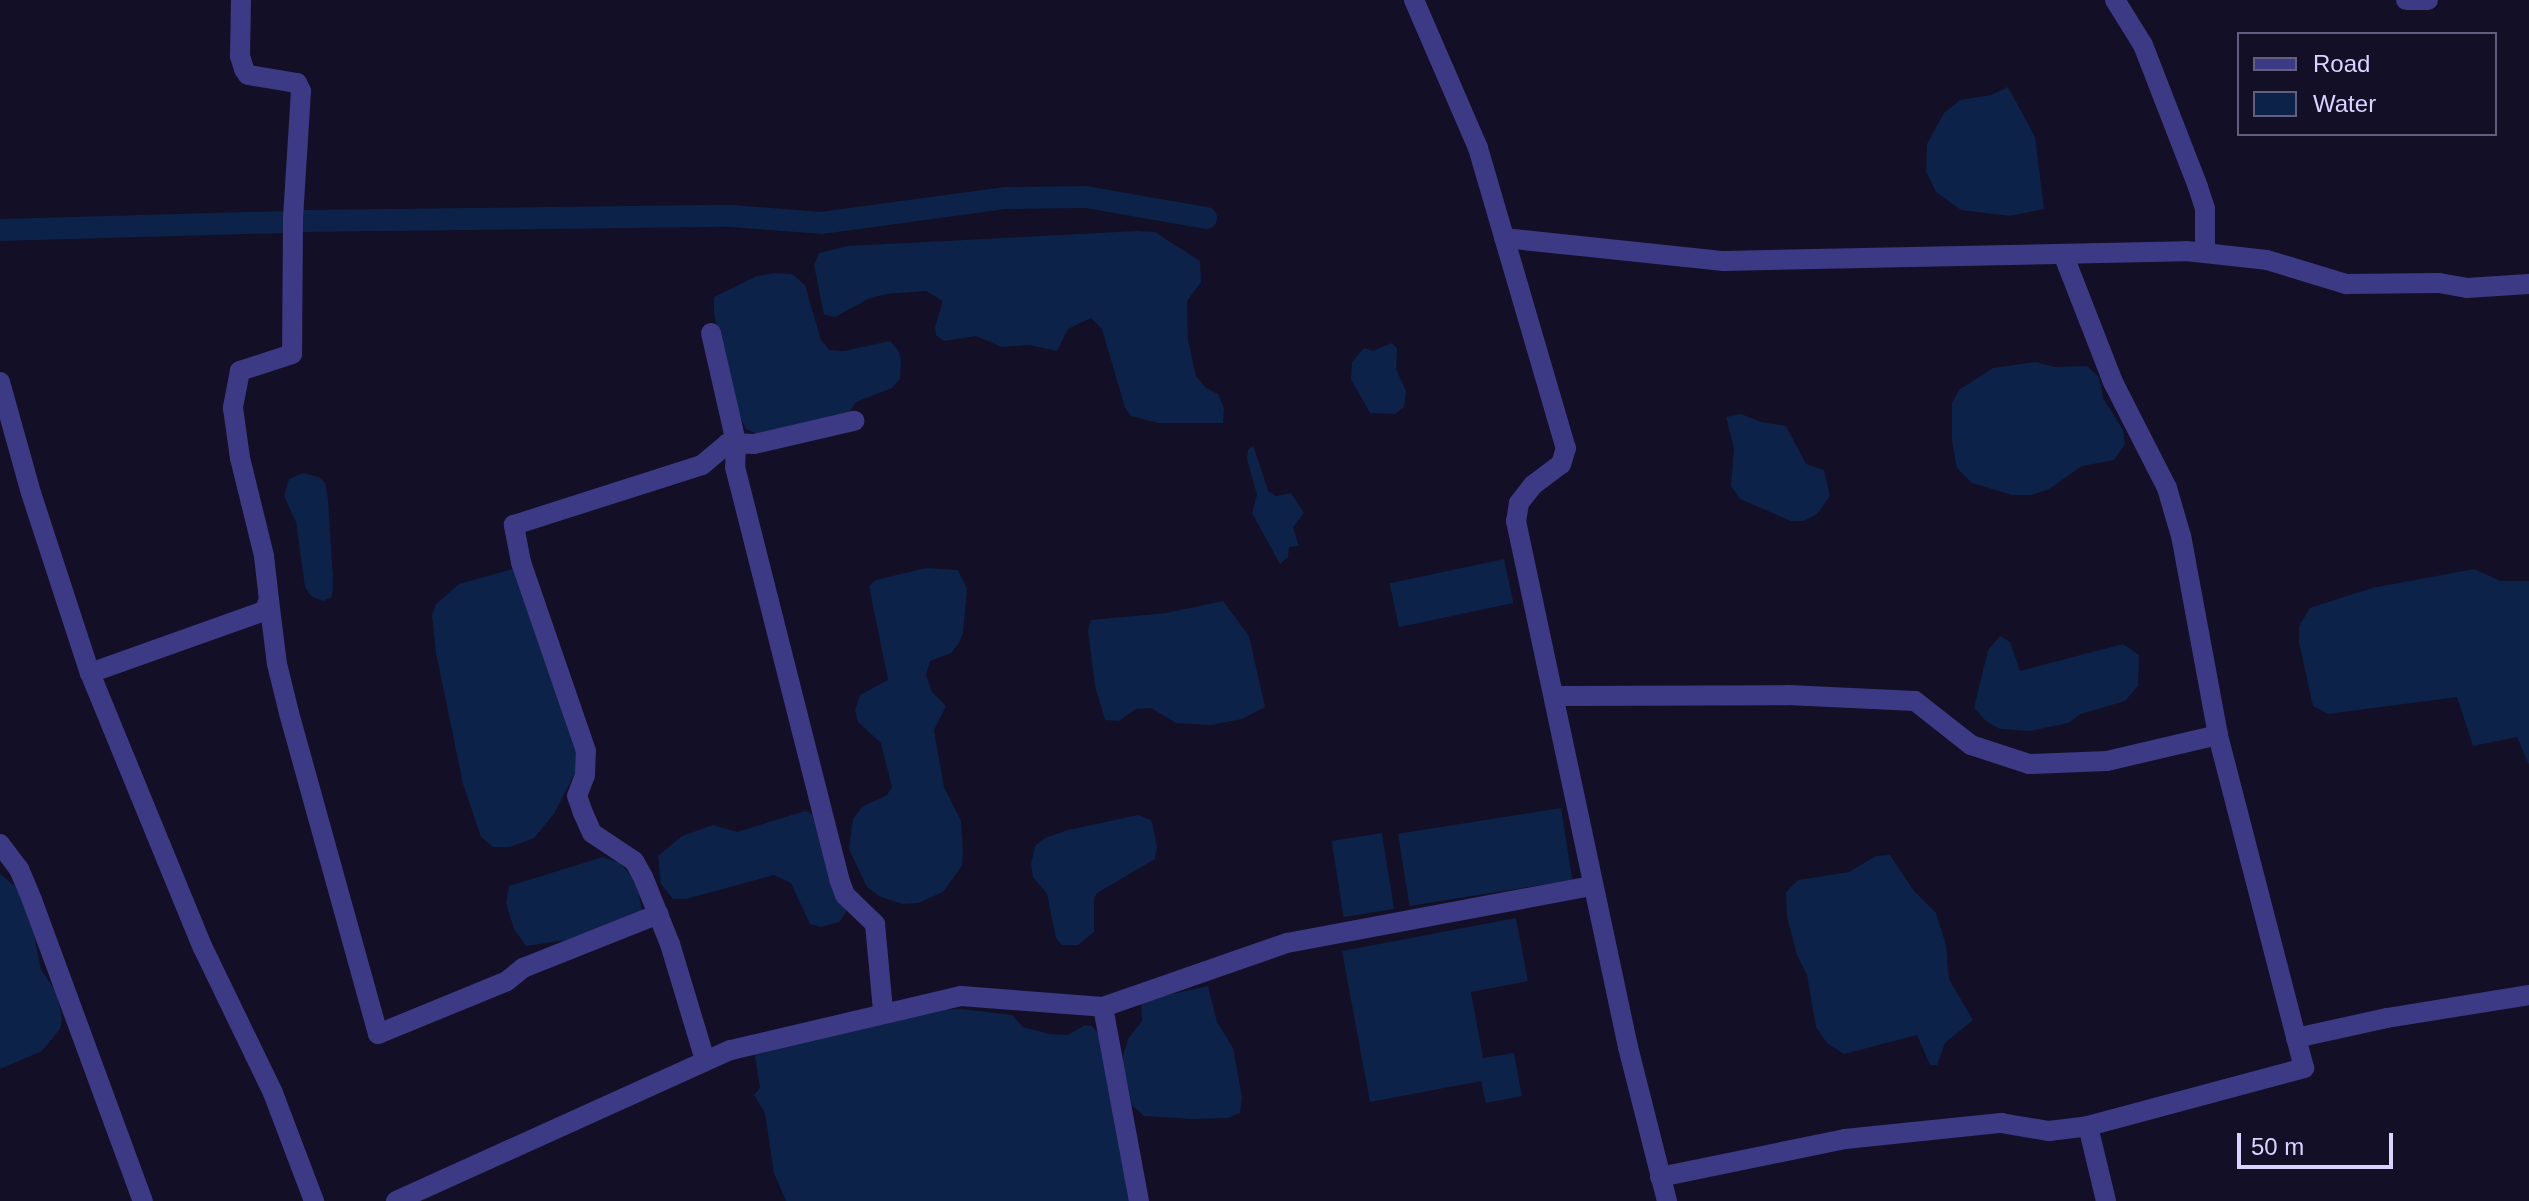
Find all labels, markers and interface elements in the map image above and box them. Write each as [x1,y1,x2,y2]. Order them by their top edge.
legend [2237,32,2497,136]
text: Road [2313,50,2370,77]
text: Water [2313,90,2376,117]
scale bar [2241,1117,2397,1167]
text: 50 m [2251,1133,2304,1160]

